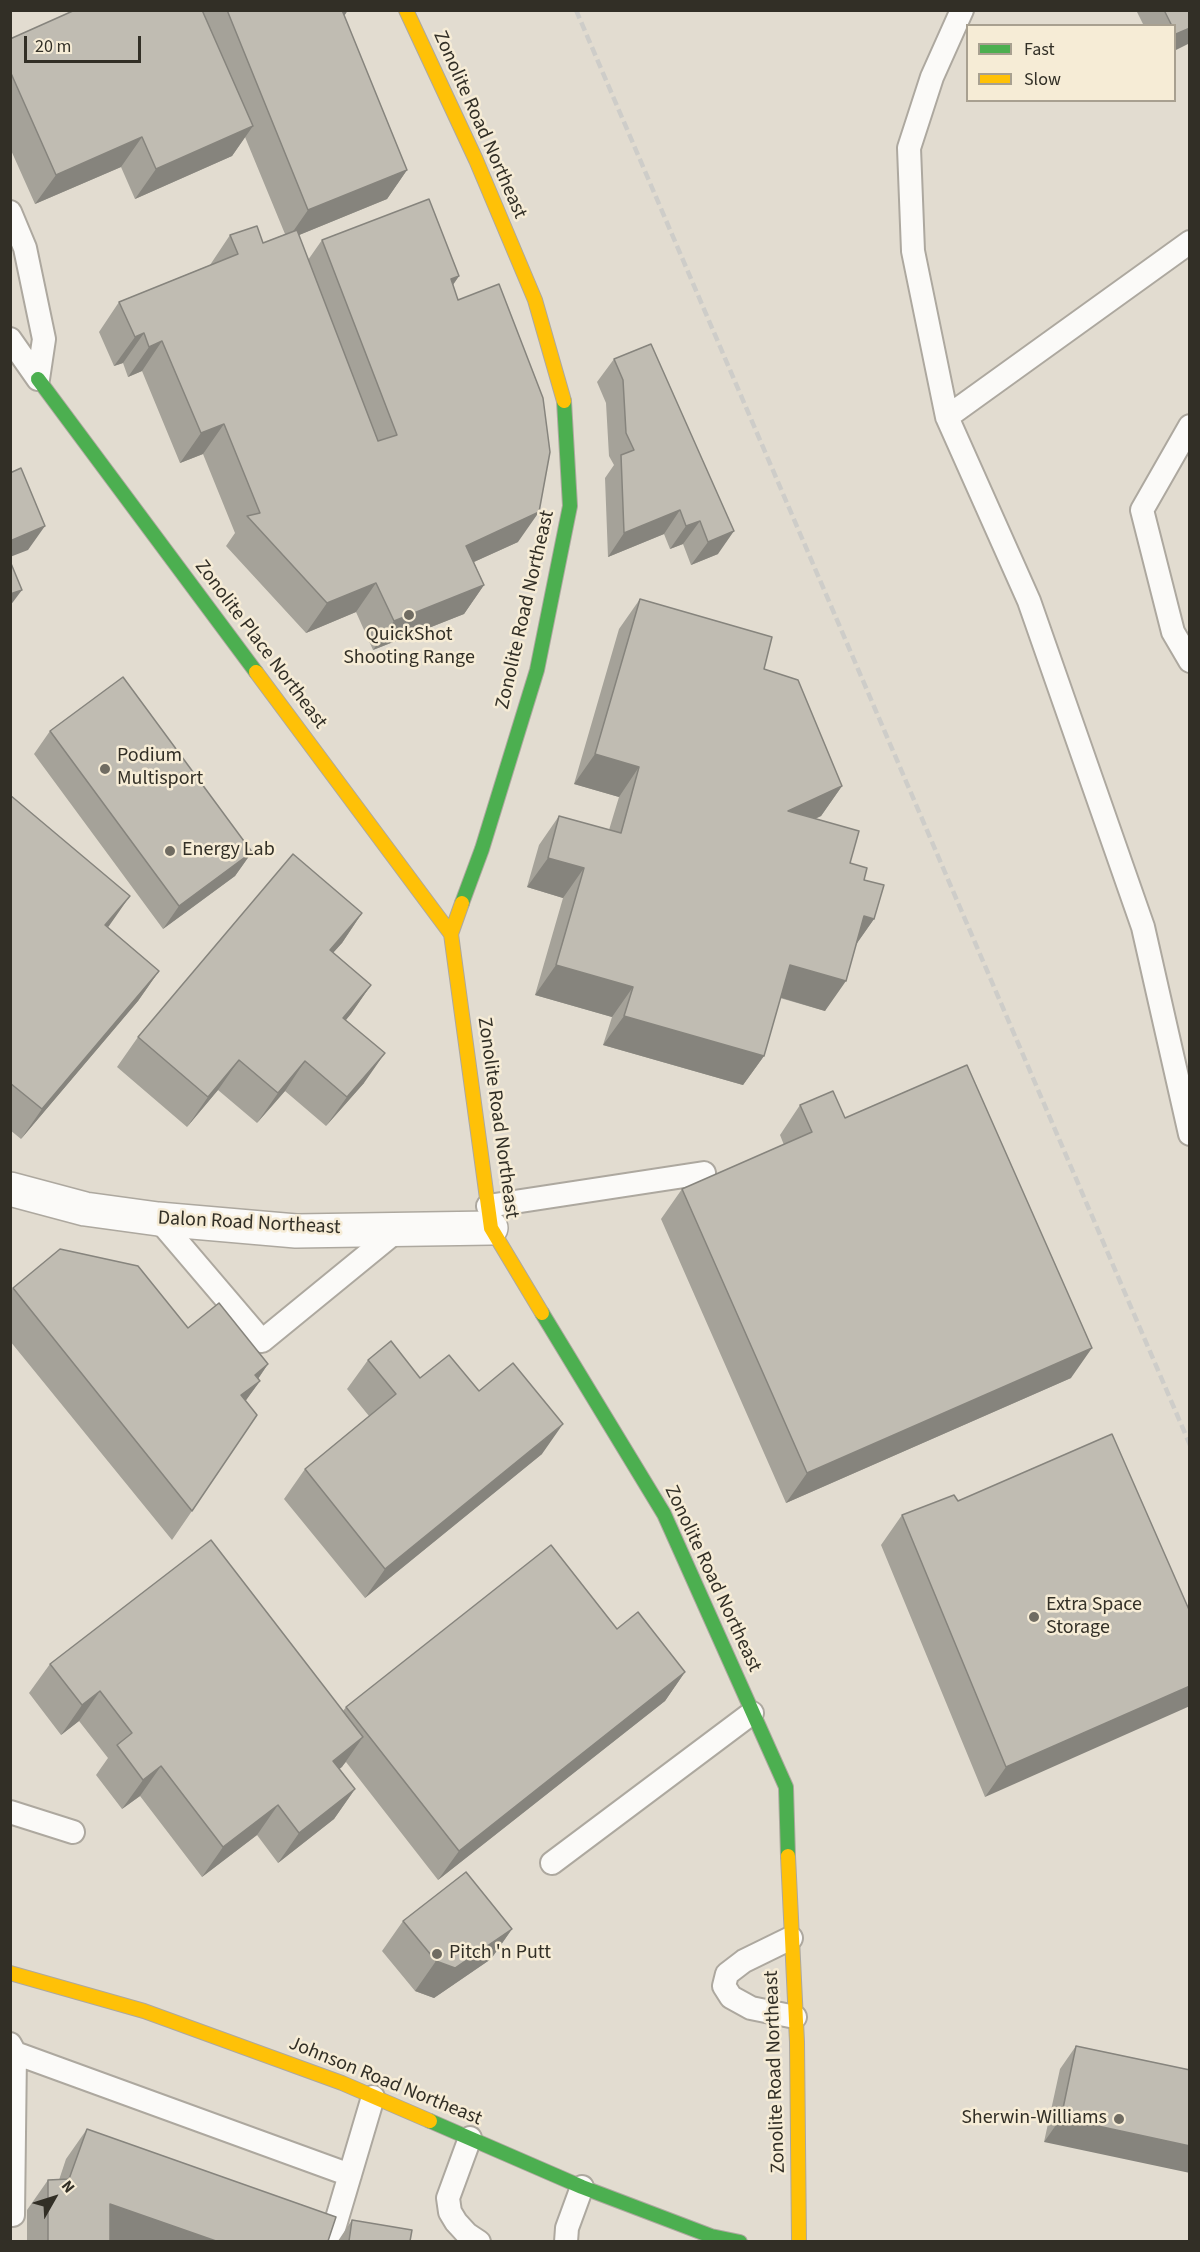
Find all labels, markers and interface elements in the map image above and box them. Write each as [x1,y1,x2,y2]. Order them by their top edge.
scale bar [27,24,144,62]
legend [966,24,1176,102]
street label: Zonolite Road Northeast [427,27,531,223]
text: 20 m [35,34,71,59]
text: Fast [1024,37,1055,62]
text: Slow [1024,67,1061,92]
street label: Zonolite Road Northeast [491,508,561,712]
street label: Zonolite Place Northeast [189,556,331,734]
marker: QuickShot Shooting Range [402,608,416,622]
place label: QuickShot Shooting Range [343,624,475,671]
place label: Podium Multisport [117,745,203,792]
marker: Podium Multisport [98,762,112,776]
place label: Energy Lab [182,839,275,863]
marker: Energy Lab [163,844,177,858]
street label: Zonolite Road Northeast [471,1016,523,1220]
street label: Dalon Road Northeast [157,1207,341,1241]
street label: Zonolite Road Northeast [658,1482,766,1676]
place label: Extra Space Storage [1046,1594,1142,1641]
marker: Extra Space Storage [1027,1610,1041,1624]
place label: Pitch 'n Putt [449,1942,551,1966]
marker: Pitch 'n Putt [430,1947,444,1961]
street label: Zonolite Road Northeast [760,1970,792,2174]
street label: Johnson Road Northeast [285,2032,485,2132]
place label: Sherwin-Williams [961,2107,1107,2131]
marker: Sherwin-Williams [1112,2112,1126,2126]
north arrow [24,2168,84,2228]
text: N [56,2176,80,2198]

